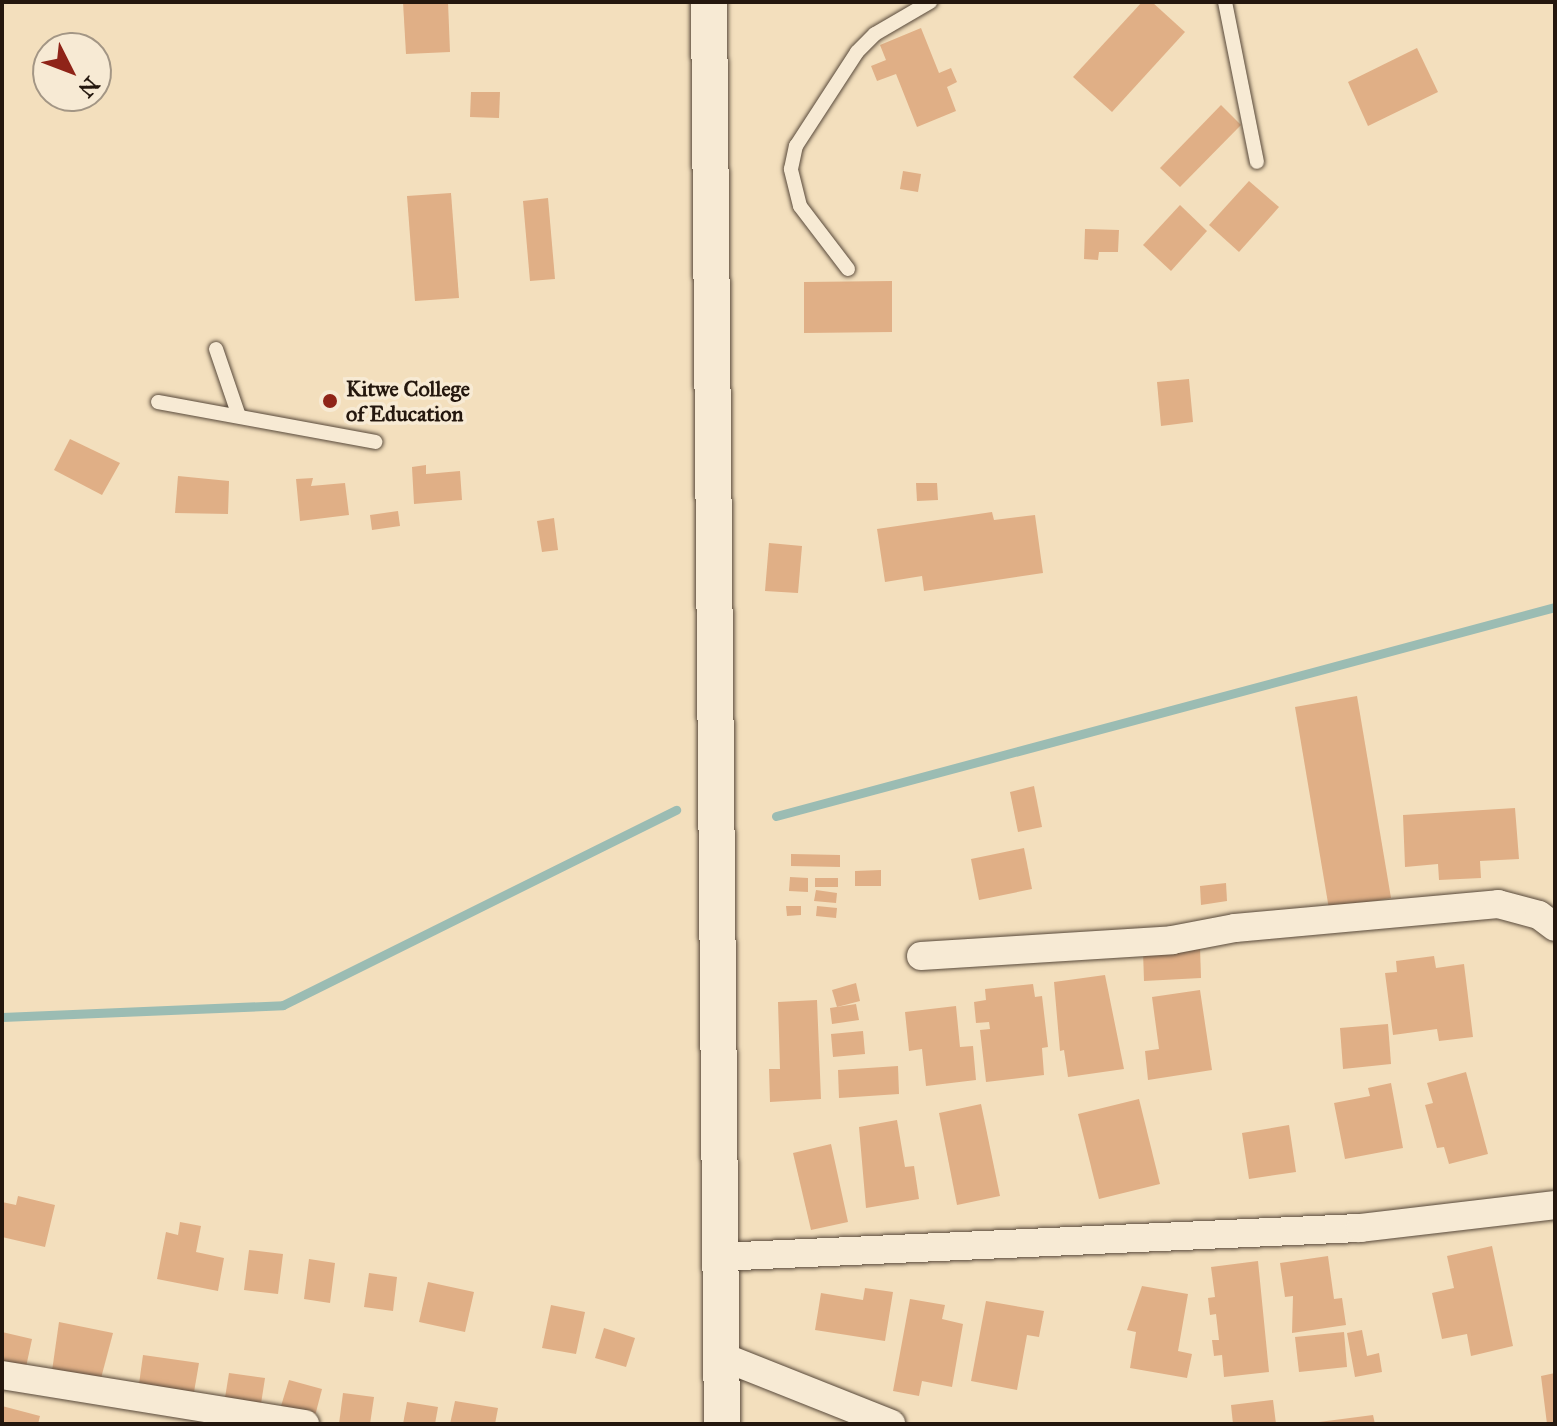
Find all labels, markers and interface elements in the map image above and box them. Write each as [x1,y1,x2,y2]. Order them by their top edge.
north arrow [32,32,112,112]
text: N [72,71,105,103]
place label: Kitwe College of Education [346,375,470,426]
marker: Kitwe College of Education [321,392,339,410]

